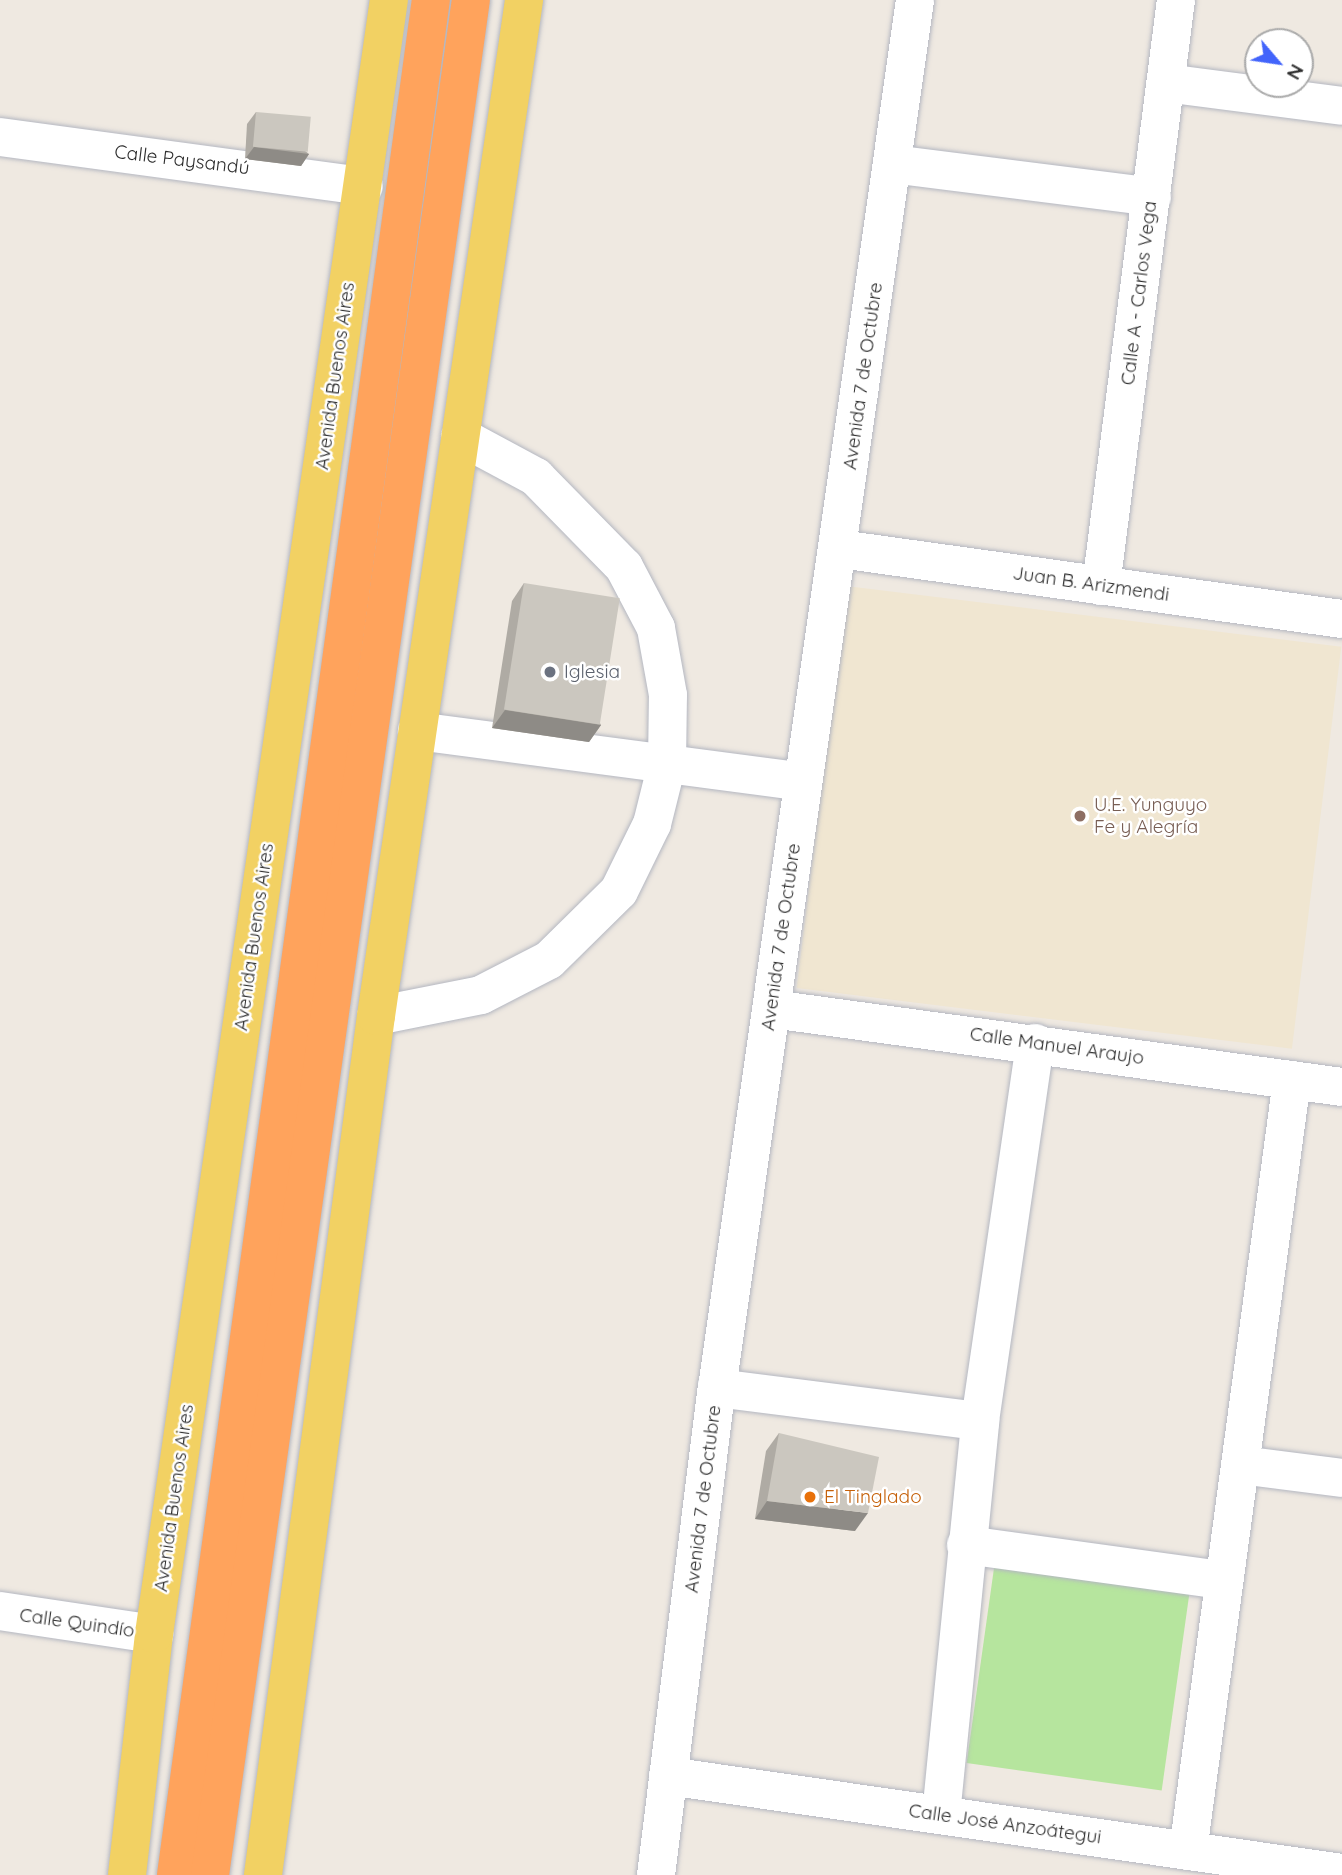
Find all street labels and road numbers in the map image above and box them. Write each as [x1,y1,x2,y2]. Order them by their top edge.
street label: Calle Paysandú [113,140,251,180]
street label: Calle A - Carlos Vega [1116,200,1162,386]
street label: Avenida Buenos Aires [311,281,359,471]
street label: Avenida 7 de Octubre [839,281,887,471]
street label: Juan B. Arizmendi [1011,562,1171,606]
street label: Avenida Buenos Aires [230,842,278,1032]
street label: Avenida 7 de Octubre [757,842,805,1032]
street label: Calle Manuel Araujo [968,1022,1146,1070]
street label: Avenida Buenos Aires [150,1403,198,1593]
street label: Avenida 7 de Octubre [680,1404,726,1594]
street label: Calle Quindío [18,1604,136,1642]
street label: Calle José Anzoátegui [907,1799,1103,1849]

